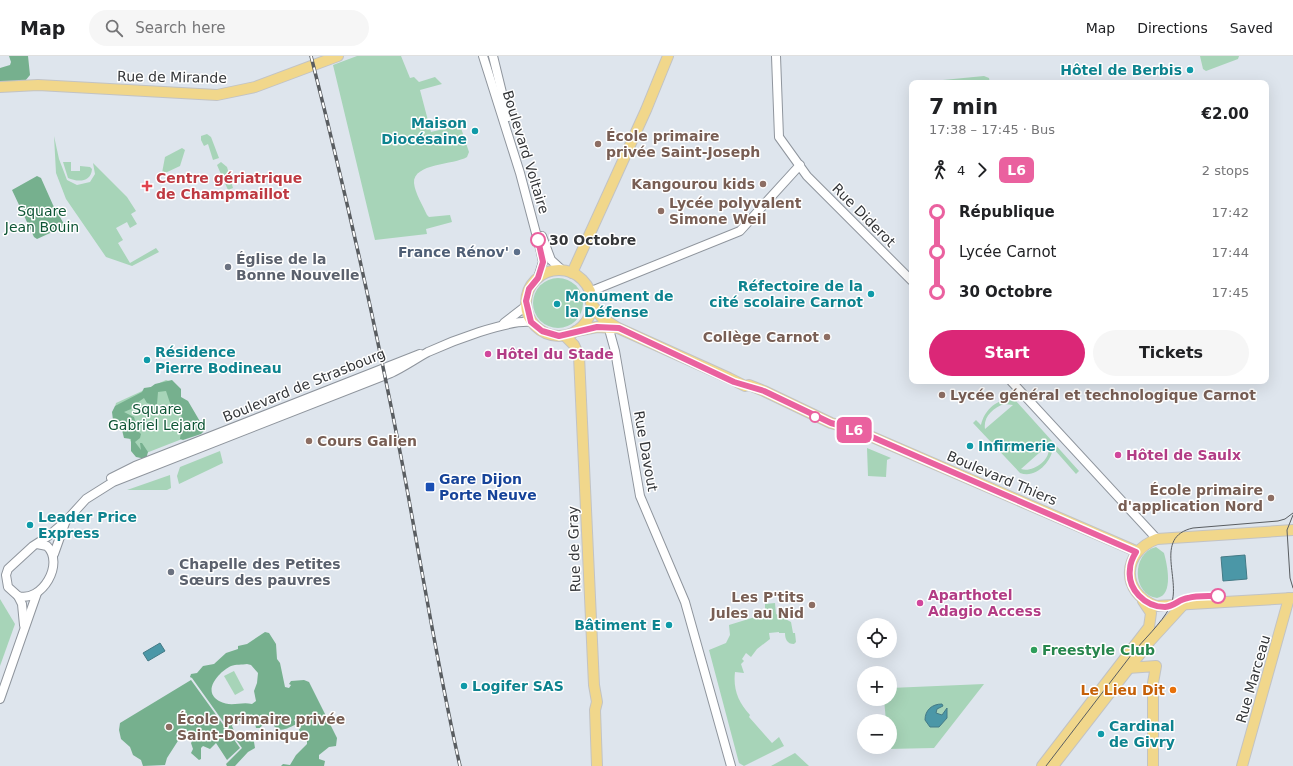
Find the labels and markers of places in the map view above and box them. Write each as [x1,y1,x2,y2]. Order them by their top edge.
place label: Hôtel de Berbis [1060,62,1182,78]
marker: Hôtel de Berbis [1185,65,1195,75]
place label: Maison Diocésaine [381,115,467,147]
marker: Maison Diocésaine [470,126,480,136]
place label: École primaire privée Saint-Joseph [606,128,760,160]
marker: École primaire privée Saint-Joseph [593,139,603,149]
place label: Centre gériatrique de Champmaillot [156,170,302,202]
place label: Kangourou kids [631,176,755,192]
marker: Kangourou kids [758,179,768,189]
marker: Centre gériatrique de Champmaillot [141,180,153,192]
place label: Lycée polyvalent Simone Weil [669,195,802,227]
marker: Lycée polyvalent Simone Weil [656,206,666,216]
marker: 30 Octobre [530,232,546,248]
place label: 30 Octobre [549,232,636,248]
place label: France Rénov' [398,244,509,260]
marker: France Rénov' [512,247,522,257]
place label: Église de la Bonne Nouvelle [236,251,360,283]
marker: Église de la Bonne Nouvelle [223,262,233,272]
place label: Réfectoire de la cité scolaire Carnot [709,278,863,310]
place label: Monument de la Défense [565,288,674,320]
marker: Réfectoire de la cité scolaire Carnot [866,289,876,299]
marker: Monument de la Défense [552,299,562,309]
place label: Collège Carnot [703,329,819,345]
marker: Collège Carnot [822,332,832,342]
place label: Résidence Pierre Bodineau [155,344,282,376]
place label: Hôtel du Stade [496,346,614,362]
marker: Hôtel du Stade [483,349,493,359]
marker: Résidence Pierre Bodineau [142,355,152,365]
place label: Lycée général et technologique Carnot [950,387,1256,403]
marker: Lycée général et technologique Carnot [937,390,947,400]
unlabelled marker [809,411,821,423]
place label: Cours Galien [317,433,417,449]
marker: Cours Galien [304,436,314,446]
place label: Infirmerie [978,438,1056,454]
marker: Infirmerie [965,441,975,451]
place label: Hôtel de Saulx [1126,447,1241,463]
marker: Hôtel de Saulx [1113,450,1123,460]
place label: Gare Dijon Porte Neuve [439,471,537,503]
marker: Gare Dijon Porte Neuve [424,481,436,493]
place label: École primaire d'application Nord [1118,482,1263,514]
marker: École primaire d'application Nord [1266,493,1276,503]
place label: Leader Price Express [38,509,137,541]
marker: Leader Price Express [25,520,35,530]
place label: Chapelle des Petites Sœurs des pauvres [179,556,341,588]
marker: Chapelle des Petites Sœurs des pauvres [166,567,176,577]
place label: Aparthotel Adagio Access [928,587,1041,619]
unlabelled marker [1210,588,1226,604]
place label: Les P'tits Jules au Nid [709,589,804,621]
marker: Aparthotel Adagio Access [915,598,925,608]
marker: Les P'tits Jules au Nid [807,600,817,610]
place label: Bâtiment E [574,617,661,633]
marker: Bâtiment E [664,620,674,630]
place label: Freestyle Club [1042,642,1155,658]
marker: Freestyle Club [1029,645,1039,655]
place label: Logifer SAS [472,678,564,694]
marker: Logifer SAS [459,681,469,691]
place label: Le Lieu Dit [1081,682,1165,698]
marker: Le Lieu Dit [1168,685,1178,695]
place label: École primaire privée Saint-Dominique [177,711,345,743]
place label: Cardinal de Givry [1109,718,1175,750]
marker: École primaire privée Saint-Dominique [164,722,174,732]
marker: Cardinal de Givry [1096,729,1106,739]

